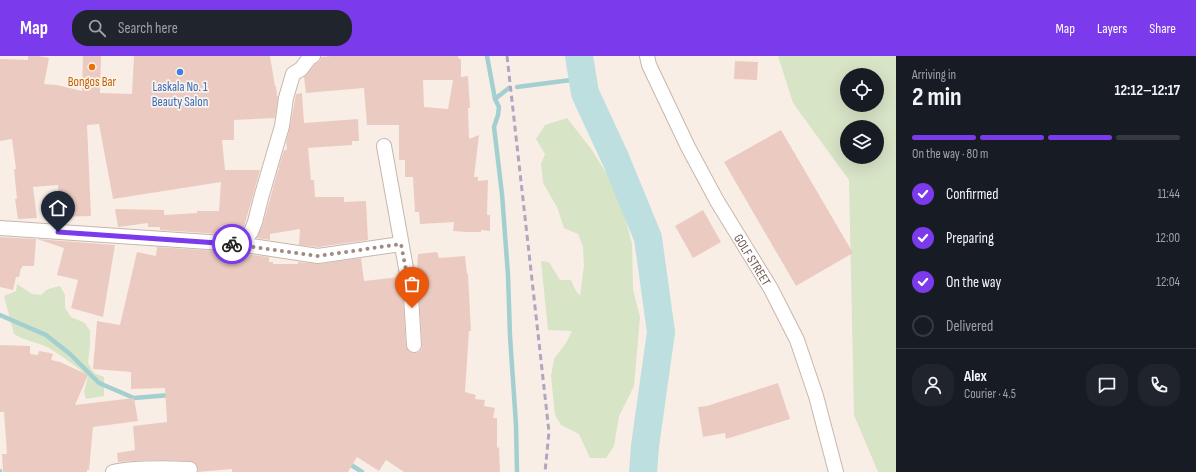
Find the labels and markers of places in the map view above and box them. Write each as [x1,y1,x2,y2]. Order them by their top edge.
marker: Bongos Bar [87,62,97,72]
marker: Laskala No. 1 Beauty Salon [175,67,185,77]
place label: Bongos Bar [68,74,117,90]
place label: Laskala No. 1 Beauty Salon [152,79,208,110]
pin [41,191,75,232]
pin [395,267,429,308]

